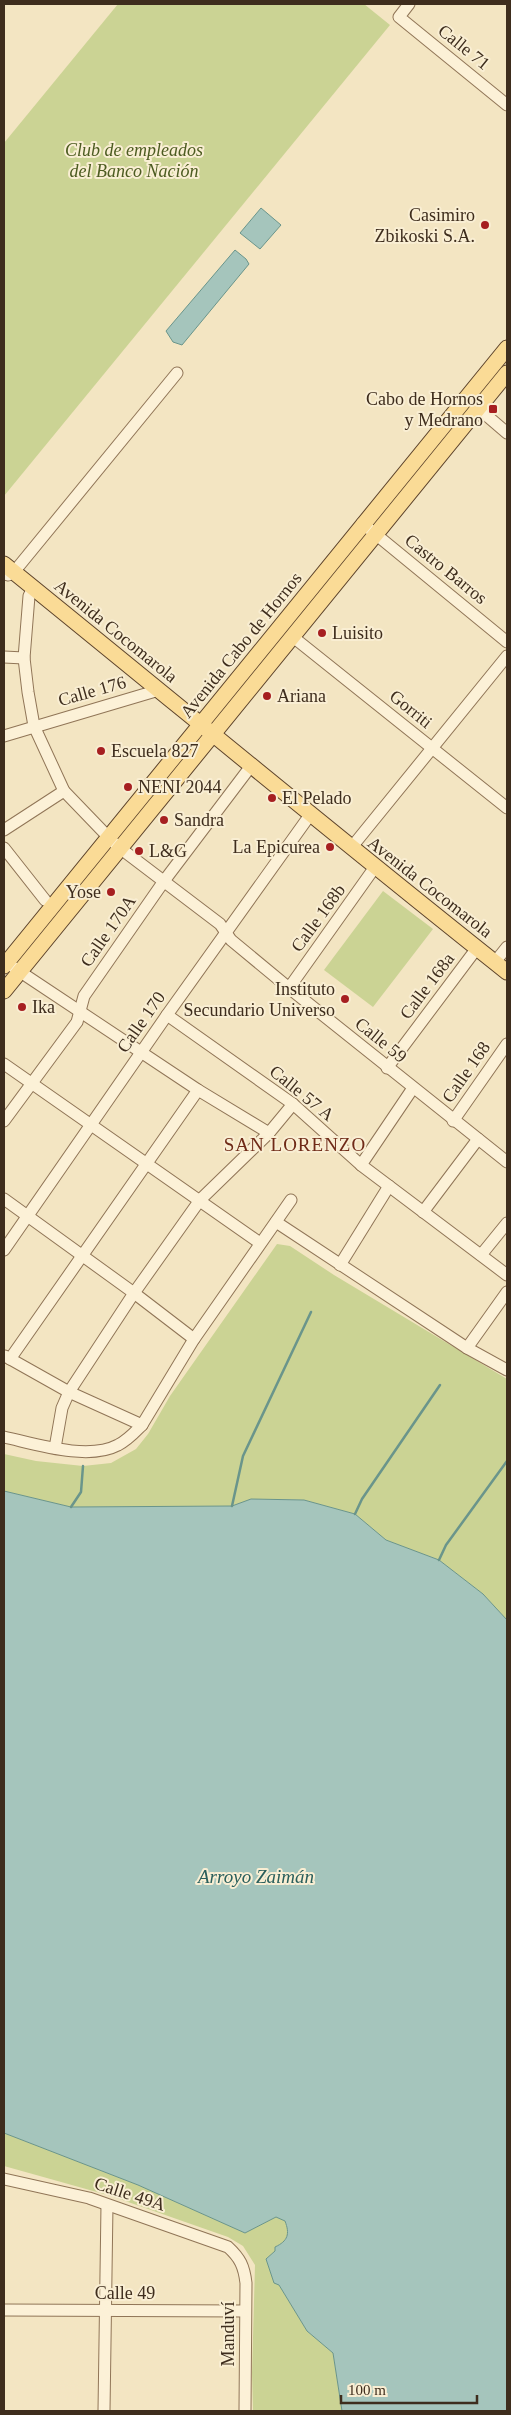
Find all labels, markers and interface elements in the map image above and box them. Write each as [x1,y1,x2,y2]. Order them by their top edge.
street label: Calle 71 [434,20,494,74]
park label: Club de empleados del Banco Nación [65,140,203,181]
place label: Casimiro Zbikoski S.A. [374,205,475,246]
marker: Casimiro Zbikoski S.A. [479,219,491,231]
place label: Cabo de Hornos y Medrano [366,389,483,430]
marker: Cabo de Hornos y Medrano [487,403,499,415]
street label: Castro Barros [401,530,491,608]
street label: Avenida Cabo de Hornos [176,568,306,722]
street label: Avenida Cocomarola [51,575,181,687]
place label: Luisito [332,623,383,643]
marker: Luisito [316,627,328,639]
street label: Calle 176 [56,672,128,710]
place label: Ariana [277,686,326,706]
street label: Gorriti [386,686,436,732]
marker: Ariana [261,690,273,702]
place label: Escuela 827 [111,741,198,761]
marker: Escuela 827 [95,745,107,757]
place label: NENI 2044 [138,777,222,797]
marker: NENI 2044 [122,781,134,793]
place label: El Pelado [282,788,352,808]
marker: El Pelado [266,792,278,804]
place label: Sandra [174,810,224,830]
marker: Sandra [158,814,170,826]
street label: Avenida Cocomarola [364,832,496,942]
place label: La Epicurea [233,837,320,857]
place label: L&G [149,841,187,861]
marker: La Epicurea [324,841,336,853]
marker: L&G [133,845,145,857]
street label: Calle 168b [287,880,349,956]
place label: Yose [66,882,101,902]
marker: Yose [105,886,117,898]
street label: Calle 170A [76,891,140,971]
street label: Calle 168a [396,949,458,1023]
place label: Instituto Secundario Universo [184,979,335,1020]
street label: Calle 170 [113,988,169,1056]
marker: Instituto Secundario Universo [339,993,351,1005]
place label: Ika [32,997,55,1017]
marker: Ika [16,1001,28,1013]
street label: Calle 59 [351,1013,411,1067]
street label: Calle 168 [438,1038,494,1106]
street label: Calle 57 A [266,1061,338,1125]
district label: SAN LORENZO [224,1134,366,1155]
water label: Arroyo Zaimán [196,1866,314,1887]
street label: Calle 49A [92,2173,168,2215]
street label: Calle 49 [95,2283,155,2303]
street label: Manduví [218,2302,238,2367]
scale bar [341,2372,477,2404]
text: 100 m [348,2382,386,2398]

